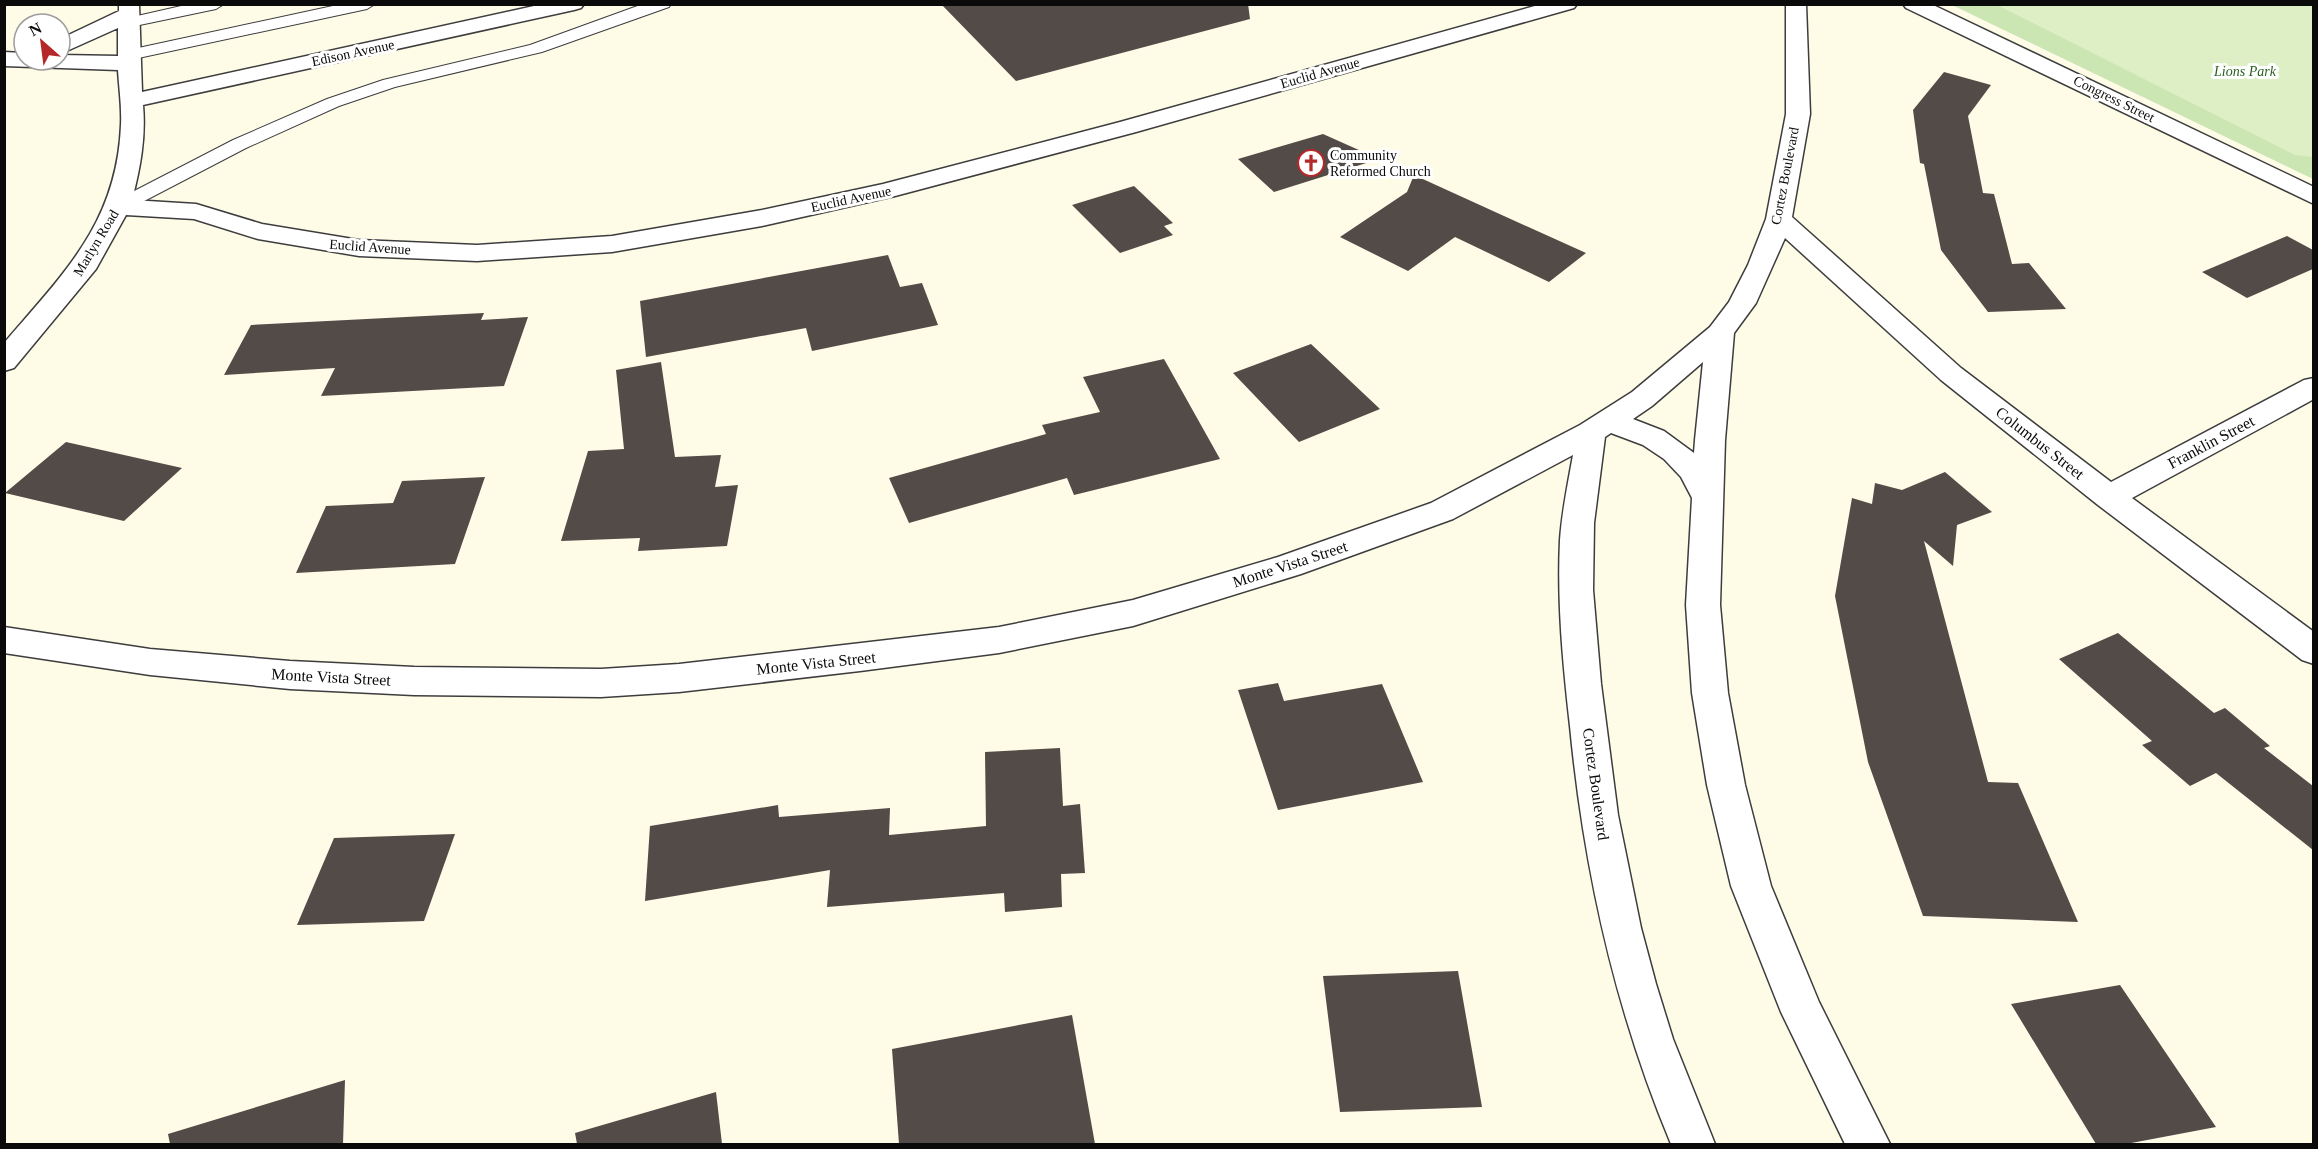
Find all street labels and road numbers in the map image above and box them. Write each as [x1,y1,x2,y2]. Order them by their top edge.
street label: Edison Avenue [310,37,396,69]
street label: Euclid Avenue [1279,55,1361,91]
street label: Congress Street [2071,73,2157,125]
street label: Cortez Boulevard [1768,126,1802,226]
street label: Euclid Avenue [809,183,893,215]
street label: Marlyn Road [70,207,122,279]
street label: Euclid Avenue [329,237,411,257]
street label: Columbus Street [1993,403,2088,483]
street label: Franklin Street [2165,412,2258,472]
street label: Monte Vista Street [1230,537,1350,591]
street label: Monte Vista Street [756,648,877,678]
street label: Monte Vista Street [271,665,392,689]
street label: Cortez Boulevard [1580,727,1612,841]

